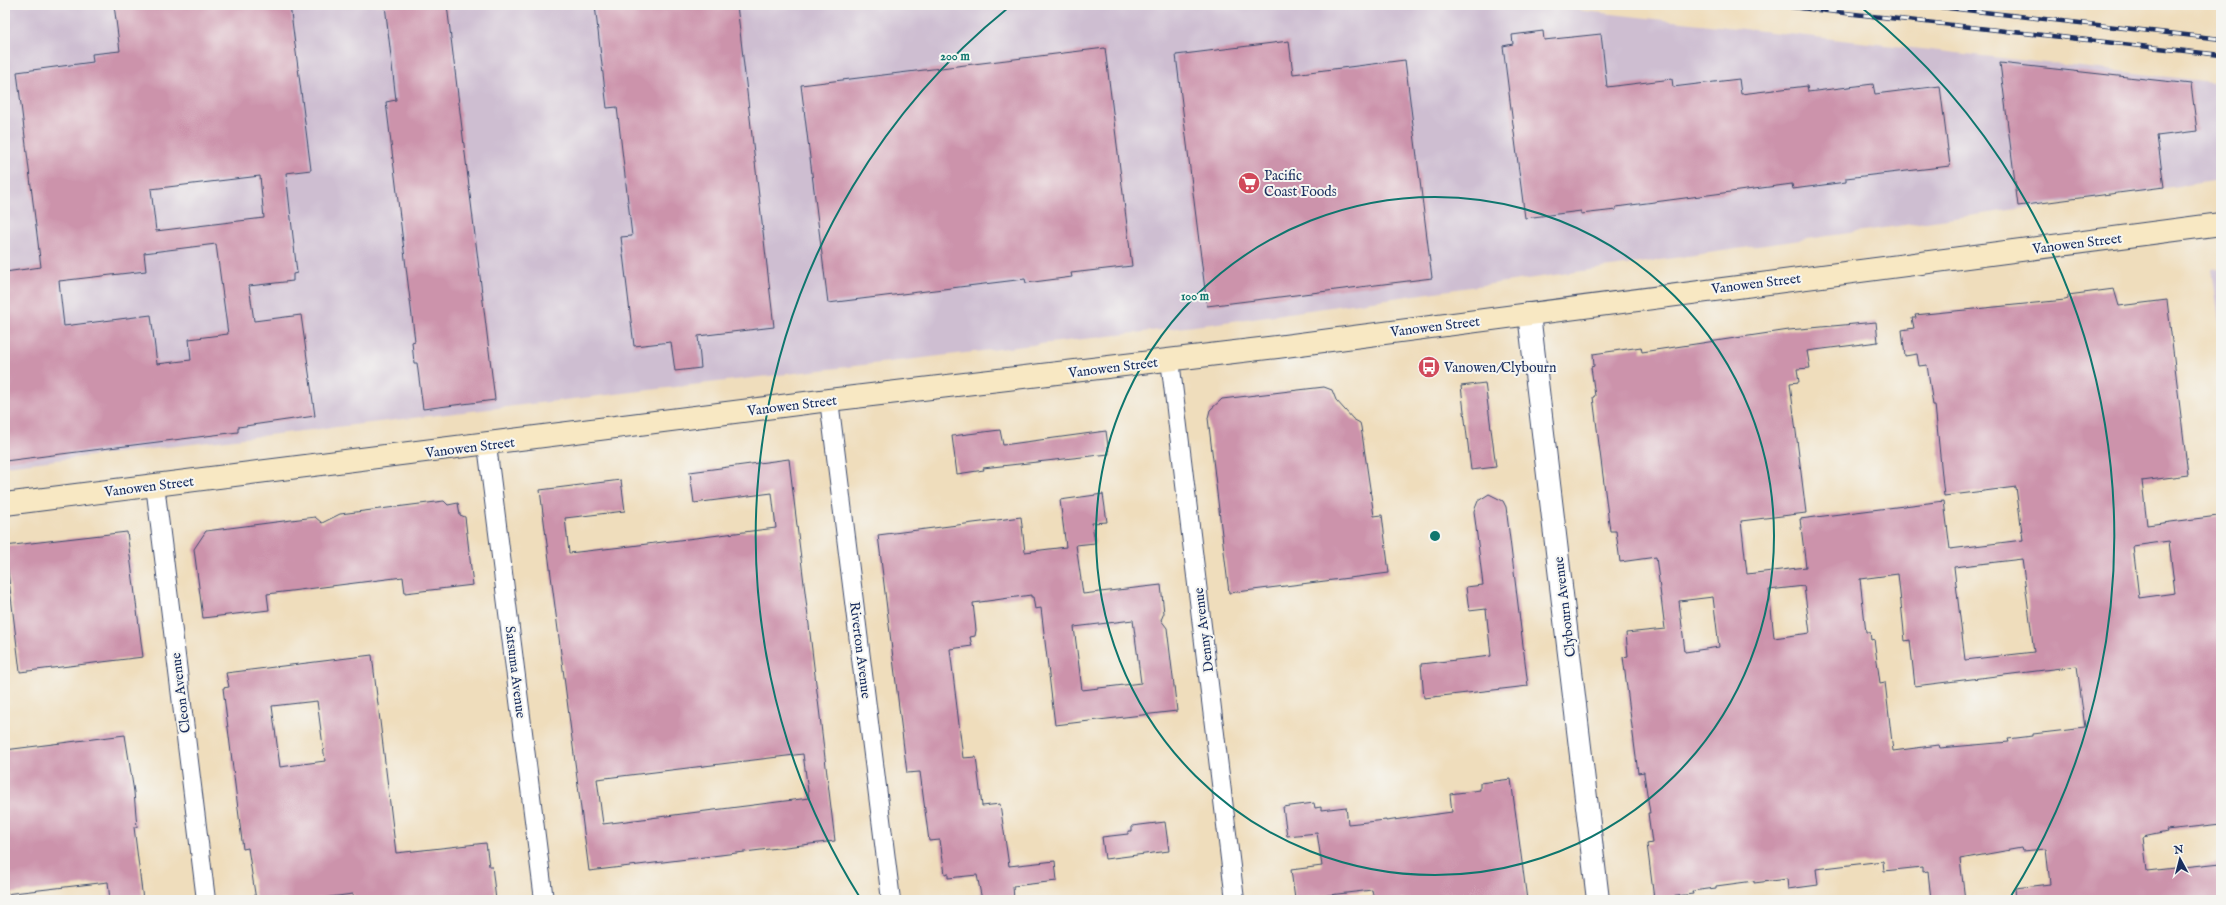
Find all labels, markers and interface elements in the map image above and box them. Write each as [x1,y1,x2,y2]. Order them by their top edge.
text: 200 m [940,49,970,64]
place label: Pacific Coast Foods [1264,167,1337,201]
supermarket icon: Pacific Coast Foods [1236,170,1262,196]
street label: Vanowen Street [2030,230,2123,259]
street label: Vanowen Street [1709,270,1802,299]
text: 100 m [1181,289,1210,304]
street label: Vanowen Street [1388,313,1481,342]
street label: Vanowen Street [1066,354,1159,383]
bus stop icon: Vanowen/Clybourn [1416,354,1442,380]
place label: Vanowen/Clybourn [1443,359,1557,377]
street label: Vanowen Street [745,392,838,421]
street label: Vanowen Street [423,434,516,463]
street label: Vanowen Street [102,473,195,502]
centre of rings [1428,529,1442,543]
street label: Clybourn Avenue [1550,555,1580,658]
street label: Denny Avenue [1190,586,1218,673]
street label: Riverton Avenue [845,601,875,700]
street label: Satsuma Avenue [500,625,530,720]
street label: Cleon Avenue [167,651,195,734]
north arrow [2160,839,2200,879]
text: N [2172,842,2185,858]

